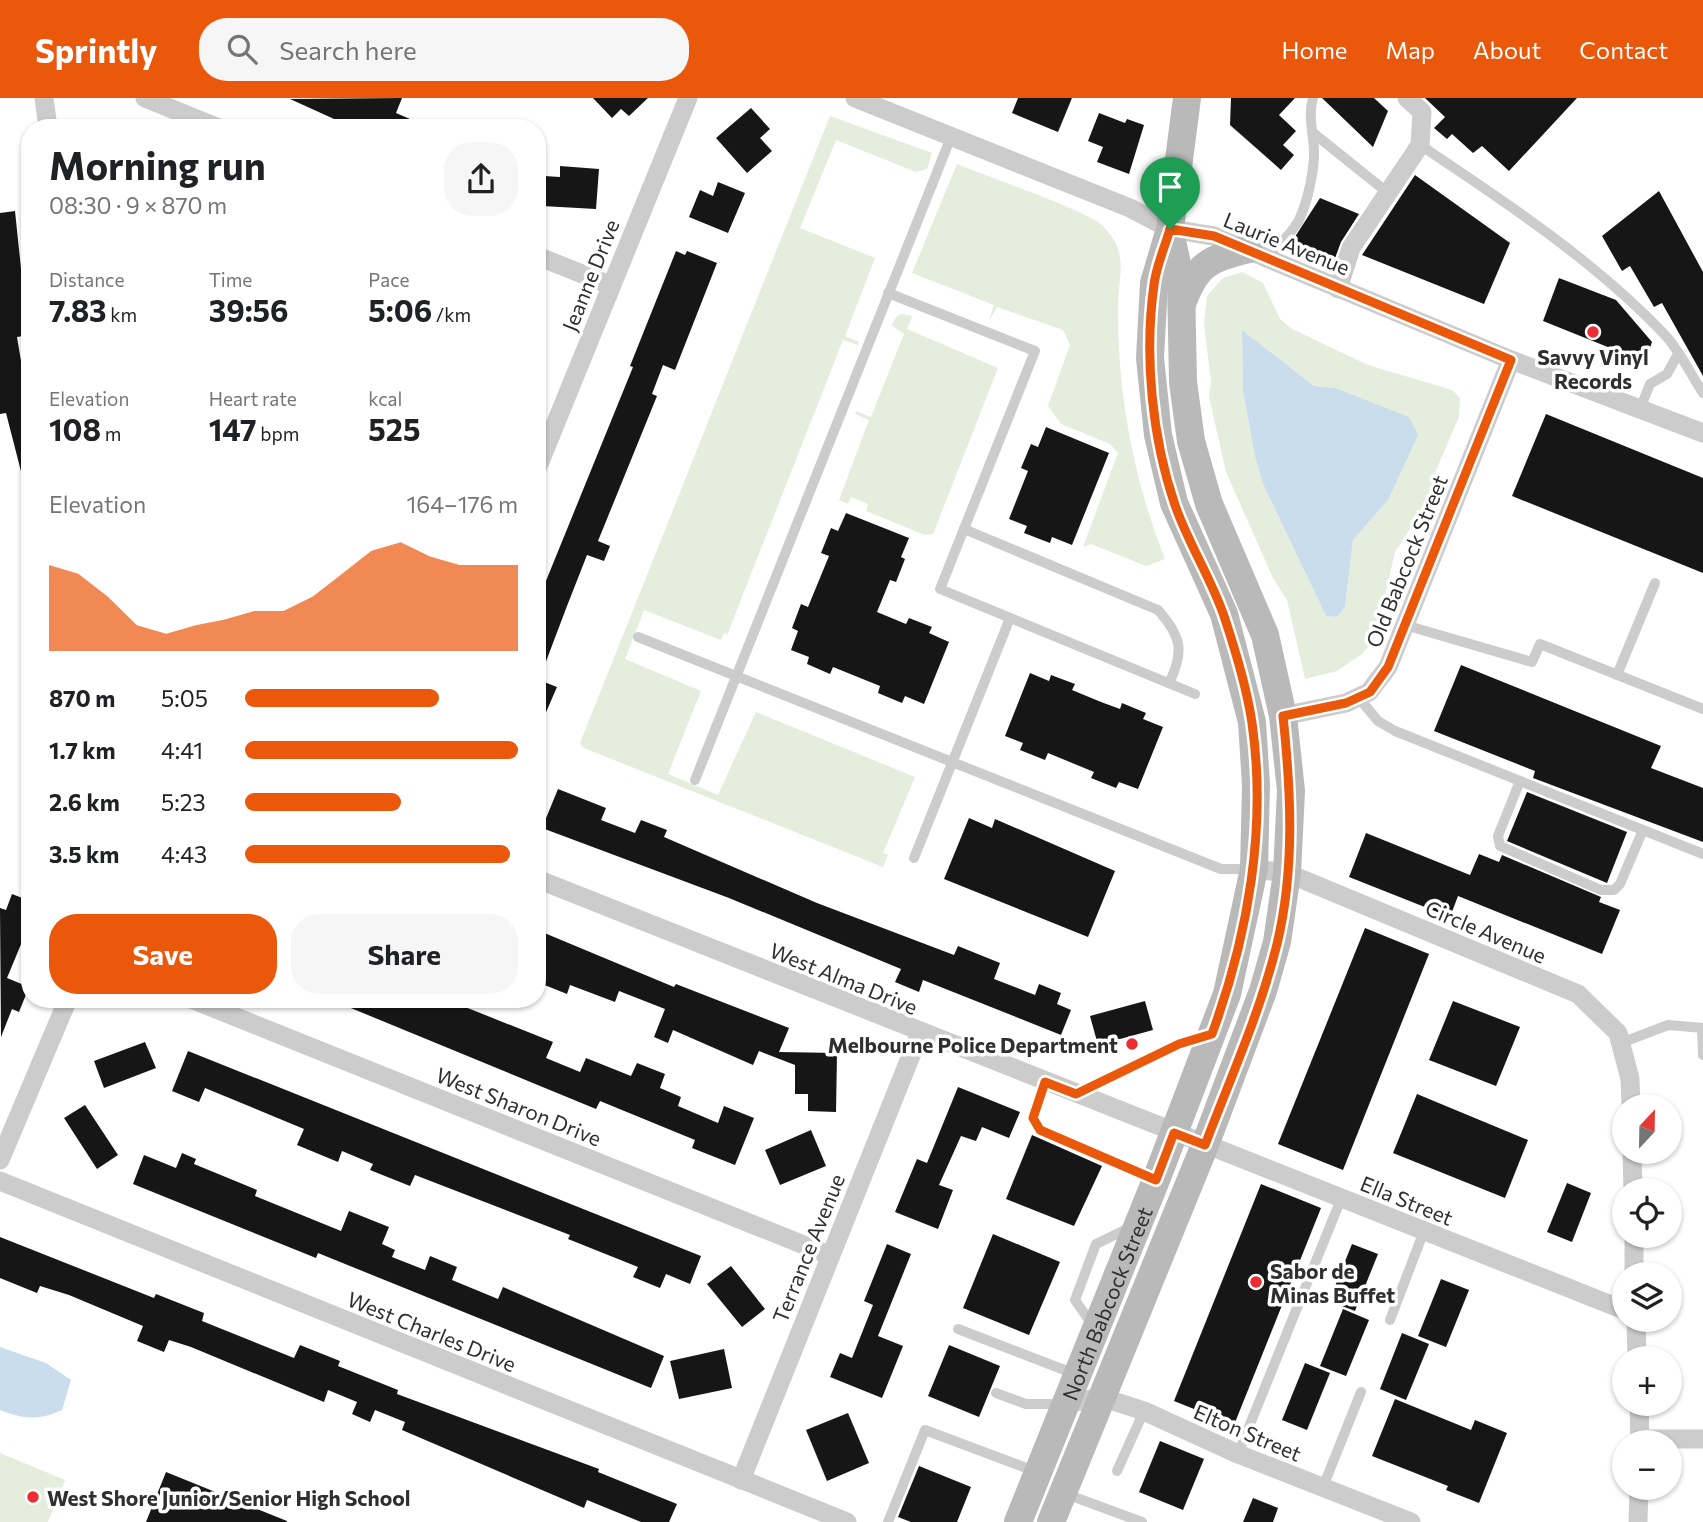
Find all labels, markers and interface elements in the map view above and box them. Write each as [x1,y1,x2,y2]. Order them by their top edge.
search box [199,18,689,81]
text: Sprintly [35,29,157,70]
icon: search [223,30,261,68]
text: Search here [279,34,417,65]
text: Home [1282,35,1348,64]
text: Map [1386,35,1435,64]
text: About [1473,35,1541,64]
text: Contact [1579,35,1668,64]
text: Morning run [49,141,266,188]
button: share [444,142,518,216]
pin [1140,157,1200,229]
icon: arrive [1151,168,1189,206]
text: 08:30 · 9 × 870 m [49,191,227,219]
street label: Laurie Avenue [1220,206,1354,280]
street label: Jeanne Drive [556,216,624,334]
text: Distance [49,268,125,291]
text: Time [209,268,252,291]
text: Pace [368,268,410,291]
text: 7.83 [49,291,107,328]
text: 39:56 [209,291,289,328]
text: 5:06 [368,291,432,328]
text: km [107,303,137,326]
text: /km [432,303,471,326]
marker: Savvy Vinyl Records [1585,324,1601,340]
place label: Savvy Vinyl Records [1537,344,1649,393]
text: Elevation [49,387,129,410]
text: Heart rate [209,387,297,410]
text: kcal [368,387,402,410]
text: 108 [49,410,101,447]
text: 147 [209,410,257,447]
text: 525 [368,410,420,447]
text: m [101,422,121,445]
text: bpm [257,422,299,445]
street label: Old Babcock Street [1360,471,1452,651]
text: Elevation [49,490,146,518]
text: 164–176 m [407,490,518,518]
text: 870 m [49,684,115,712]
text: 5:05 [161,684,208,712]
text: 1.7 km [49,736,116,764]
text: 4:41 [161,736,203,764]
text: 2.6 km [49,788,120,816]
text: 5:23 [161,788,206,816]
text: 3.5 km [49,840,119,868]
text: 4:43 [161,840,207,868]
street label: Circle Avenue [1422,894,1550,968]
button: Save [49,914,277,994]
button: Share [291,914,518,994]
street label: West Alma Drive [767,937,921,1019]
place label: Melbourne Police Department [828,1032,1118,1057]
marker: Melbourne Police Department [1124,1036,1140,1052]
street label: West Sharon Drive [433,1061,605,1151]
north arrow [1612,1094,1682,1164]
map controls [1612,1094,1682,1500]
street label: Terrance Avenue [767,1170,849,1326]
street label: Ella Street [1357,1170,1457,1230]
button: locate [1612,1178,1682,1248]
street label: North Babcock Street [1056,1203,1157,1404]
place label: Sabor de Minas Buffet [1270,1258,1395,1307]
button: layers [1612,1262,1682,1332]
marker: Sabor de Minas Buffet [1248,1274,1264,1290]
street label: West Charles Drive [344,1286,520,1376]
button: + [1612,1346,1682,1416]
street label: Elton Street [1191,1398,1305,1466]
button: − [1612,1430,1682,1500]
place label: West Shore Junior/Senior High School [47,1485,410,1510]
marker: West Shore Junior/Senior High School [25,1489,41,1505]

